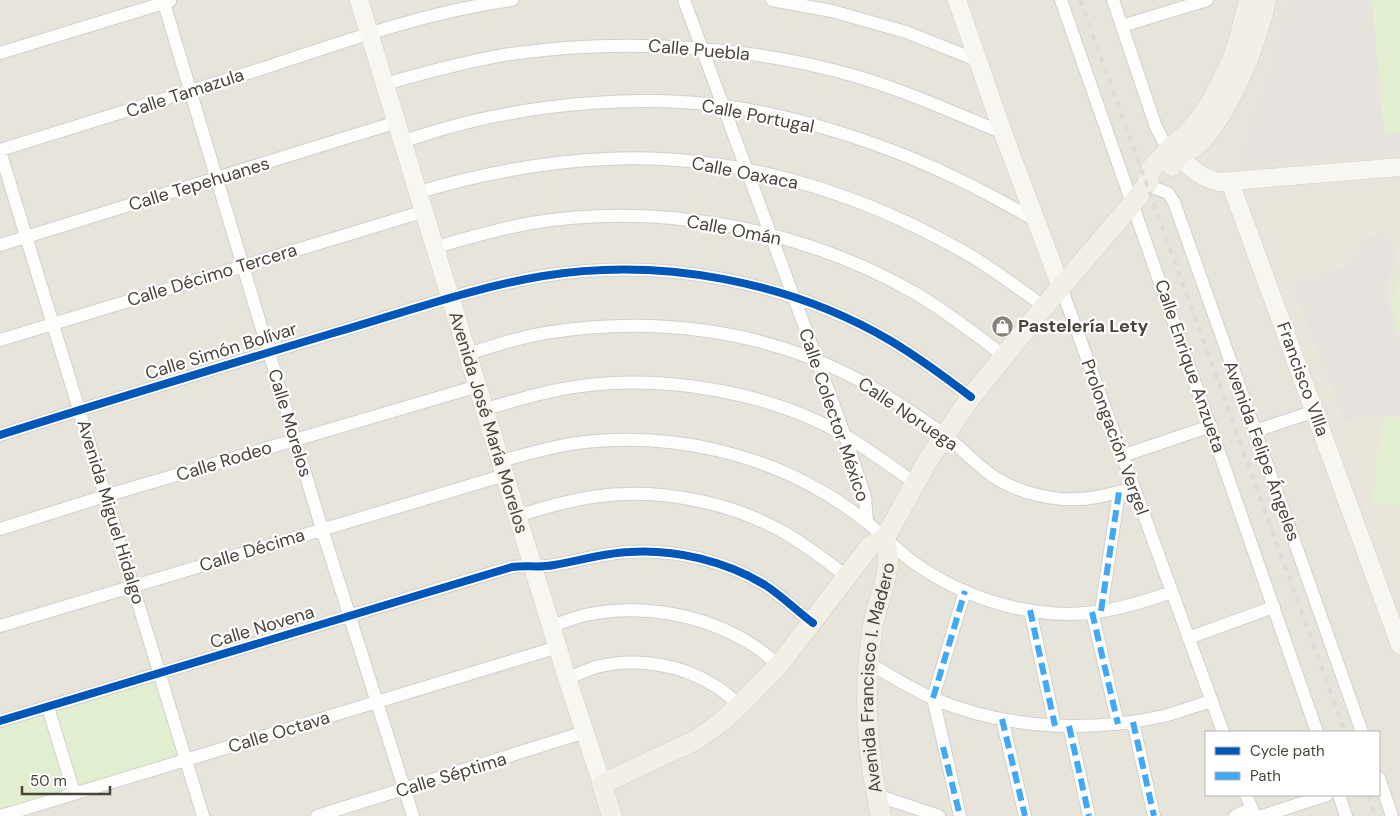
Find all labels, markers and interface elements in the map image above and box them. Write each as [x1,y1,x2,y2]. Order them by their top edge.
street label: Calle Puebla [647,34,751,66]
street label: Calle Tamazula [123,63,247,123]
street label: Calle Portugal [700,93,816,139]
street label: Calle Tepehuanes [126,151,272,217]
street label: Calle Oaxaca [690,151,800,195]
street label: Calle Omán [685,209,783,251]
street label: Calle Décimo Tercera [124,238,300,312]
street label: Calle Enrique Anzueta [1149,276,1231,456]
street label: Avenida José María Morelos [443,309,534,537]
shop icon: Pastelería Lety [990,314,1014,338]
place label: Pastelería Lety [1018,314,1148,338]
street label: Calle Simón Bolívar [142,316,300,385]
street label: Francisco VIlla [1271,319,1335,439]
street label: Calle Colector México [793,325,875,505]
street label: Prolongación Vergel [1076,356,1154,518]
street label: Avenida Felipe Ángeles [1218,357,1306,545]
street label: Calle Morelos [262,366,318,480]
street label: Calle Noruega [853,372,963,456]
street label: Avenida Miguel Hidalgo [72,417,150,607]
street label: Calle Rodeo [173,435,275,487]
street label: Calle Décima [196,523,308,577]
street label: Avenida Francisco I. Madero [855,561,900,795]
street label: Calle Novena [207,600,317,654]
street label: Calle Octava [225,705,333,759]
legend [1205,731,1380,796]
text: Cycle path [1250,741,1325,761]
street label: Calle Séptima [393,747,509,803]
scale bar [22,764,110,796]
text: Path [1250,766,1281,786]
text: 50 m [30,771,67,791]

